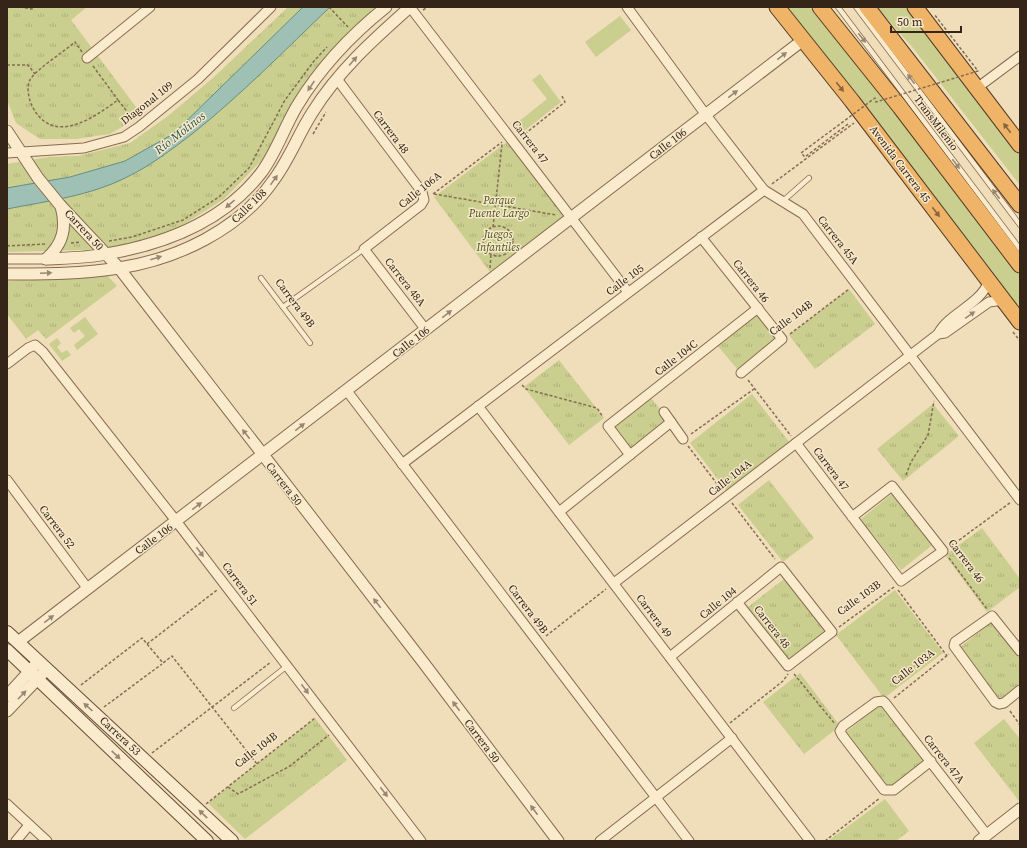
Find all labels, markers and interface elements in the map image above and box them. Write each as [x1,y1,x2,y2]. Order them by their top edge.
scale bar [891,8,961,34]
text: 50 m [897,14,923,30]
one-way arrow [858,32,866,43]
one-way arrow [776,52,787,60]
one-way arrow [348,55,357,66]
one-way arrow [906,73,915,84]
street label: Diagonal 109 [118,78,176,128]
one-way arrow [307,81,315,91]
one-way arrow [836,81,845,92]
one-way arrow [728,89,739,98]
street label: TransMilenio [910,92,962,154]
street label: Carrera 48 [370,107,412,157]
water label: Río Molinos [151,108,209,158]
street label: Carrera 47 [508,117,552,167]
street label: Avenida Carrera 45 [866,122,934,206]
one-way arrow [1003,122,1011,133]
street label: Calle 106 [646,124,690,163]
one-way arrow [952,159,961,170]
street label: Calle 106A [395,168,445,212]
one-way arrow [270,175,278,186]
street label: Calle 108 [228,185,270,227]
one-way arrow [992,189,1001,200]
park label: Parque Puente Largo [468,193,530,221]
one-way arrow [225,199,236,208]
street label: Carrera 50 [61,206,107,254]
one-way arrow [932,207,940,217]
street label: Carrera 45A [814,212,862,268]
park label: Juegos Infantiles [475,227,520,255]
street label: Carrera 48A [381,254,429,310]
one-way arrow [151,255,163,261]
street label: Carrera 46 [729,256,773,306]
street label: Calle 105 [603,261,647,299]
one-way arrow [40,270,52,277]
street label: Carrera 49B [272,275,318,331]
street label: Calle 104B [766,297,816,339]
one-way arrow [442,309,453,318]
one-way arrow [965,311,975,319]
street label: Calle 106 [389,322,433,361]
street label: Calle 104C [651,336,701,380]
one-way arrow [295,424,305,432]
one-way arrow [241,428,250,439]
street label: Carrera 47 [810,444,853,494]
street label: Calle 104A [705,456,755,500]
street label: Carrera 50 [262,459,306,509]
street label: Carrera 52 [36,502,79,552]
one-way arrow [191,502,202,510]
street label: Calle 106 [132,520,176,558]
street label: Carrera 46 [945,536,988,586]
one-way arrow [196,547,204,558]
street label: Carrera 51 [219,559,261,609]
street label: Calle 103B [834,577,884,619]
street label: Carrera 49B [505,581,551,637]
street label: Calle 104 [696,583,740,623]
street label: Carrera 49 [633,591,675,641]
one-way arrow [372,598,381,609]
street label: Carrera 48 [750,602,794,652]
one-way arrow [43,614,54,623]
street label: Calle 103A [888,645,938,689]
one-way arrow [301,683,309,694]
one-way arrow [17,690,27,700]
one-way arrow [452,701,460,712]
one-way arrow [82,702,93,711]
street label: Carrera 53 [96,713,144,759]
street label: Carrera 50 [461,716,504,766]
street label: Calle 104B [231,728,281,772]
street label: Carrera 47A [920,731,968,787]
one-way arrow [111,750,121,759]
one-way arrow [380,787,388,798]
one-way arrow [530,804,539,815]
one-way arrow [198,809,208,819]

